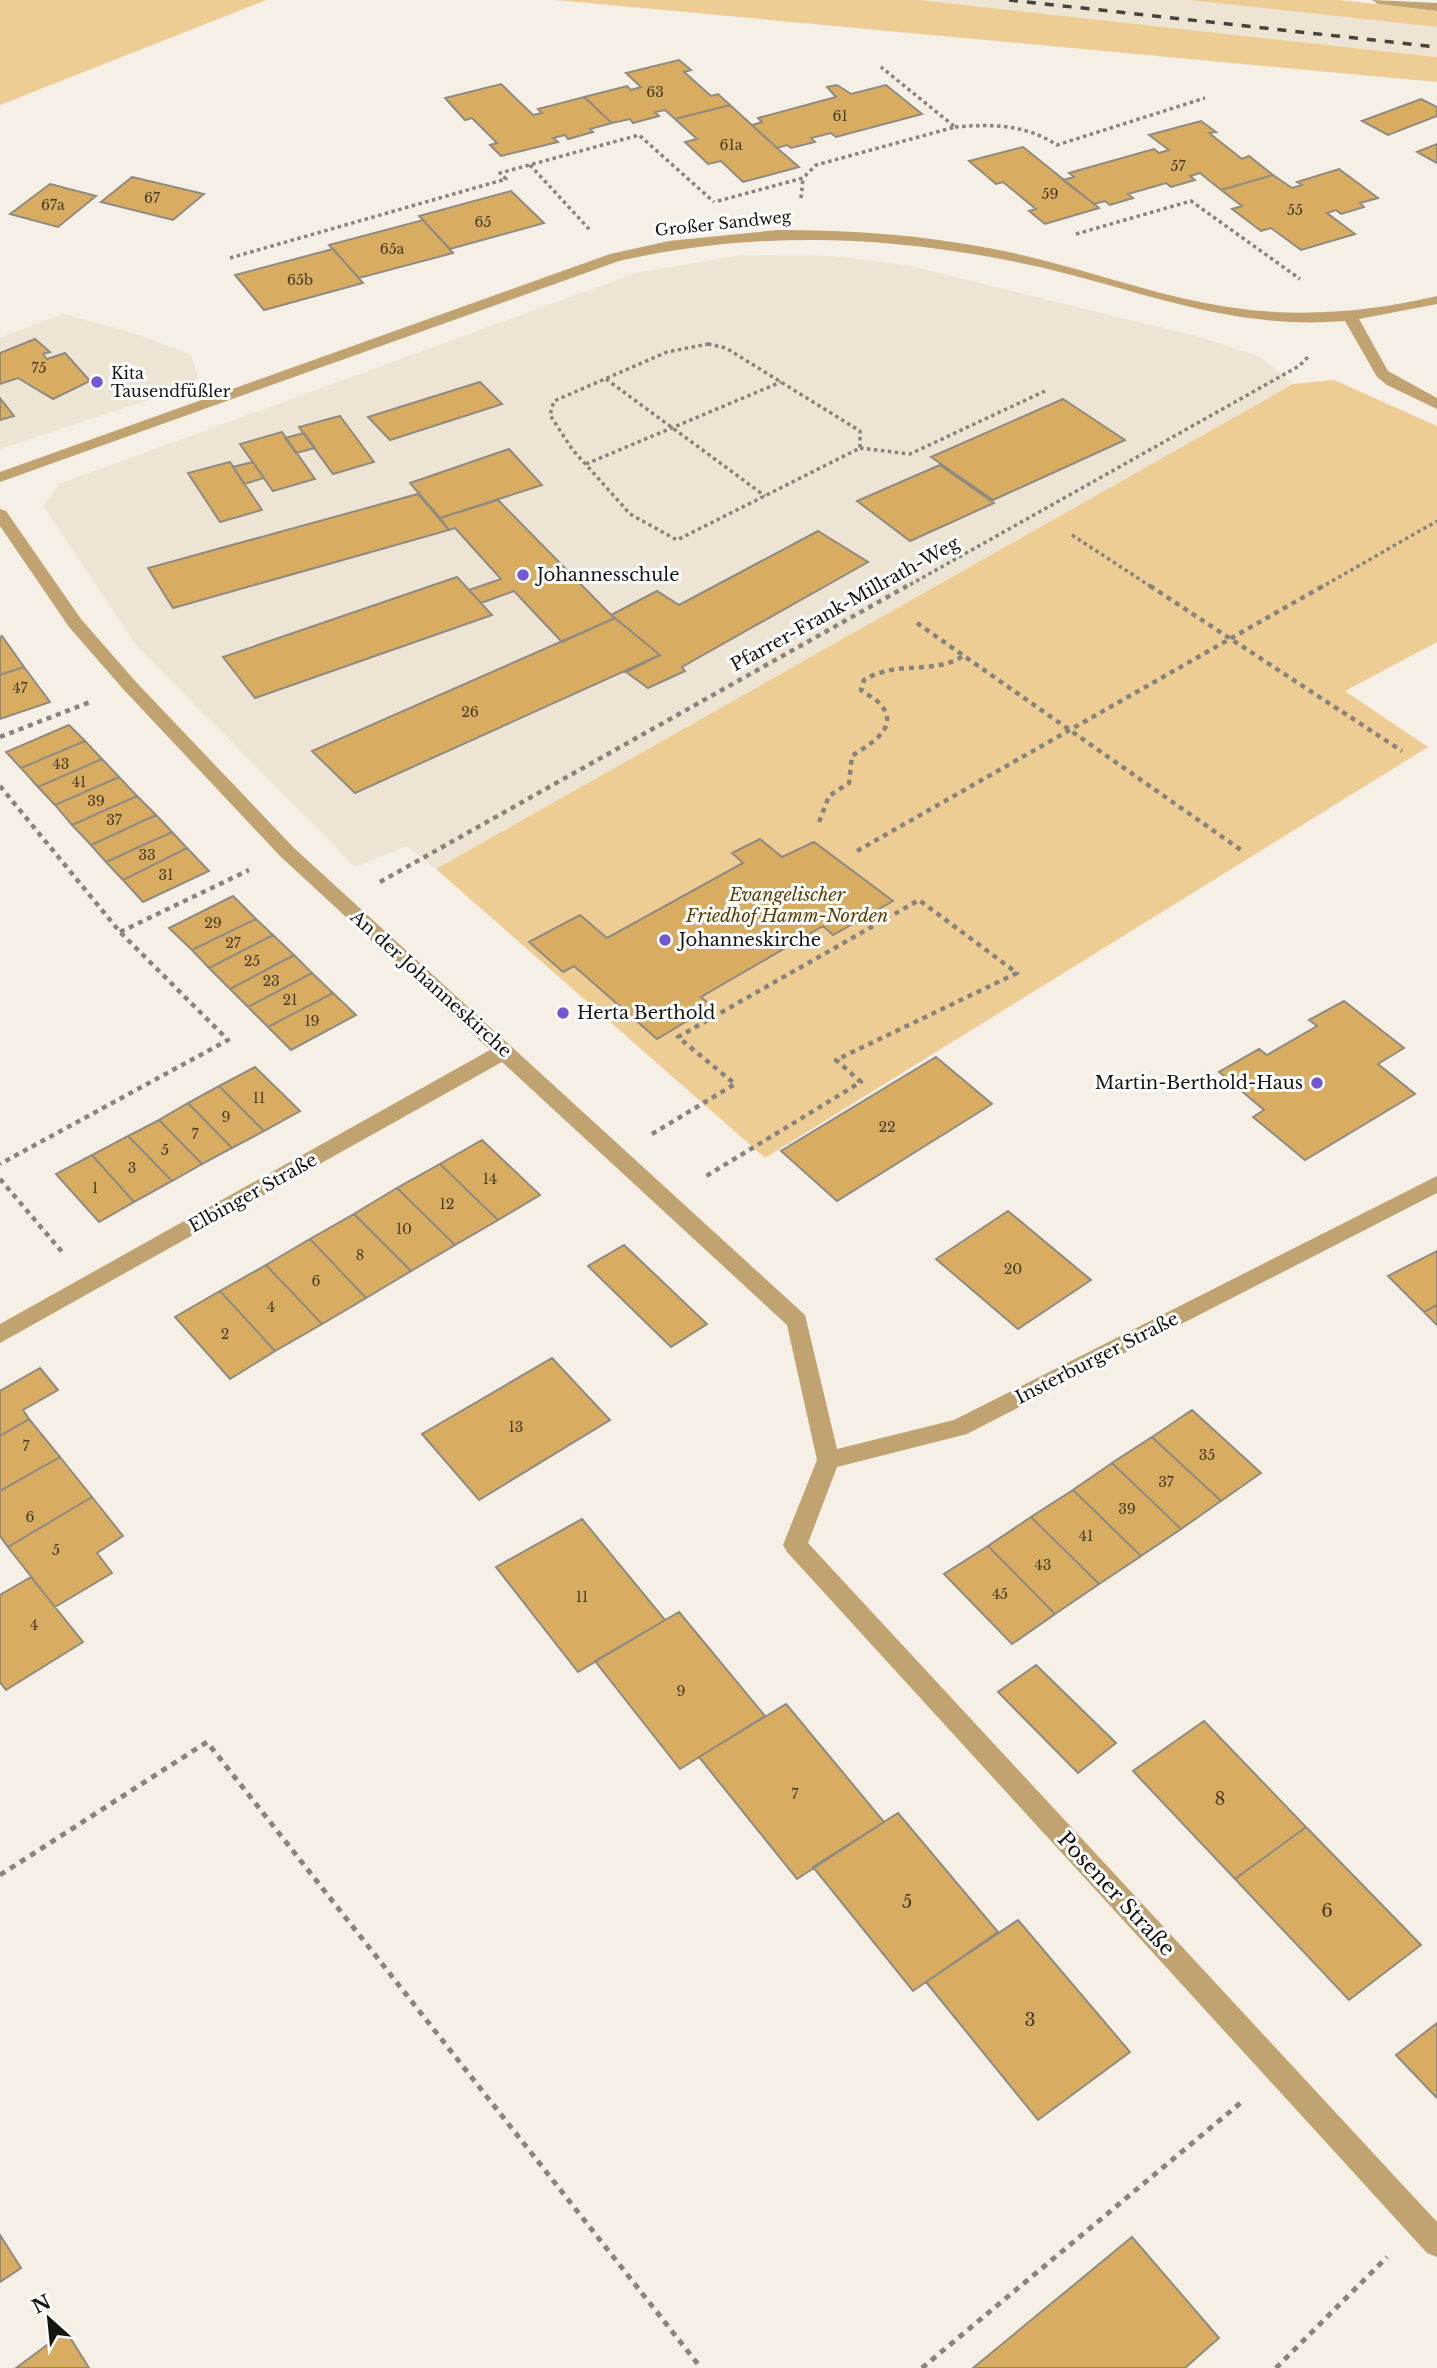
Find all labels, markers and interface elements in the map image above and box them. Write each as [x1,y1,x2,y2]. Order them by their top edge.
house number: 63 [646,83,664,101]
house number: 61 [832,107,848,125]
house number: 61a [719,136,743,154]
house number: 57 [1171,157,1186,175]
house number: 59 [1042,185,1058,203]
house number: 67 [144,189,161,207]
house number: 67a [41,196,65,214]
house number: 55 [1287,201,1303,219]
street label: Großer Sandweg [654,206,792,240]
house number: 65 [475,213,492,231]
house number: 65a [380,240,405,258]
house number: 65b [287,271,313,289]
house number: 75 [32,359,46,377]
place label: Kita Tausendfüßler [111,363,231,401]
marker: Kita Tausendfüßler [89,374,105,390]
street label: Pfarrer-Frank-Millrath-Weg [727,532,963,676]
place label: Johannesschule [535,564,679,586]
marker: Johannesschule [515,567,531,583]
house number: 47 [12,679,29,697]
house number: 26 [461,703,479,721]
house number: 43 [53,755,69,773]
house number: 41 [72,773,86,791]
house number: 39 [87,792,105,810]
house number: 37 [106,811,123,829]
house number: 33 [138,846,156,864]
house number: 31 [159,866,173,884]
park label: Evangelischer Friedhof Hamm-Norden [685,884,888,927]
street label: An der Johanneskirche [345,905,516,1062]
house number: 29 [204,914,222,932]
place label: Johanneskirche [677,929,821,951]
marker: Johanneskirche [657,932,673,948]
house number: 27 [225,934,242,952]
house number: 25 [244,952,260,970]
house number: 23 [262,972,280,990]
house number: 21 [283,991,297,1009]
place label: Herta Berthold [577,1002,716,1024]
marker: Herta Berthold [555,1005,571,1021]
house number: 19 [304,1012,320,1030]
place label: Martin-Berthold-Haus [1095,1072,1303,1094]
marker: Martin-Berthold-Haus [1309,1075,1325,1091]
house number: 11 [253,1089,265,1107]
house number: 9 [221,1108,231,1126]
house number: 22 [878,1118,896,1136]
house number: 7 [191,1125,199,1143]
house number: 5 [161,1141,169,1159]
street label: Elbinger Straße [185,1149,321,1237]
house number: 3 [128,1159,136,1177]
house number: 14 [483,1170,497,1188]
house number: 1 [92,1179,98,1197]
house number: 12 [440,1195,454,1213]
house number: 10 [396,1220,412,1238]
house number: 8 [356,1246,364,1264]
house number: 20 [1004,1260,1022,1278]
house number: 6 [311,1272,321,1290]
house number: 4 [267,1298,275,1316]
street label: Insterburger Straße [1012,1307,1182,1409]
house number: 2 [221,1325,229,1343]
house number: 13 [509,1418,523,1436]
house number: 7 [22,1437,30,1455]
house number: 35 [1199,1446,1215,1464]
house number: 37 [1158,1473,1175,1491]
house number: 39 [1118,1500,1136,1518]
house number: 6 [25,1508,35,1526]
house number: 41 [1079,1527,1093,1545]
house number: 5 [52,1541,60,1559]
house number: 43 [1035,1556,1051,1574]
house number: 45 [992,1585,1008,1603]
house number: 11 [576,1588,588,1606]
house number: 4 [30,1616,38,1634]
house number: 9 [676,1682,686,1700]
house number: 7 [791,1785,799,1803]
house number: 8 [1215,1788,1225,1810]
street label: Posener Straße [1052,1826,1180,1962]
house number: 5 [902,1891,912,1913]
house number: 6 [1321,1900,1333,1922]
house number: 3 [1024,2009,1036,2031]
north arrow [14,2284,84,2354]
text: N [28,2290,55,2319]

